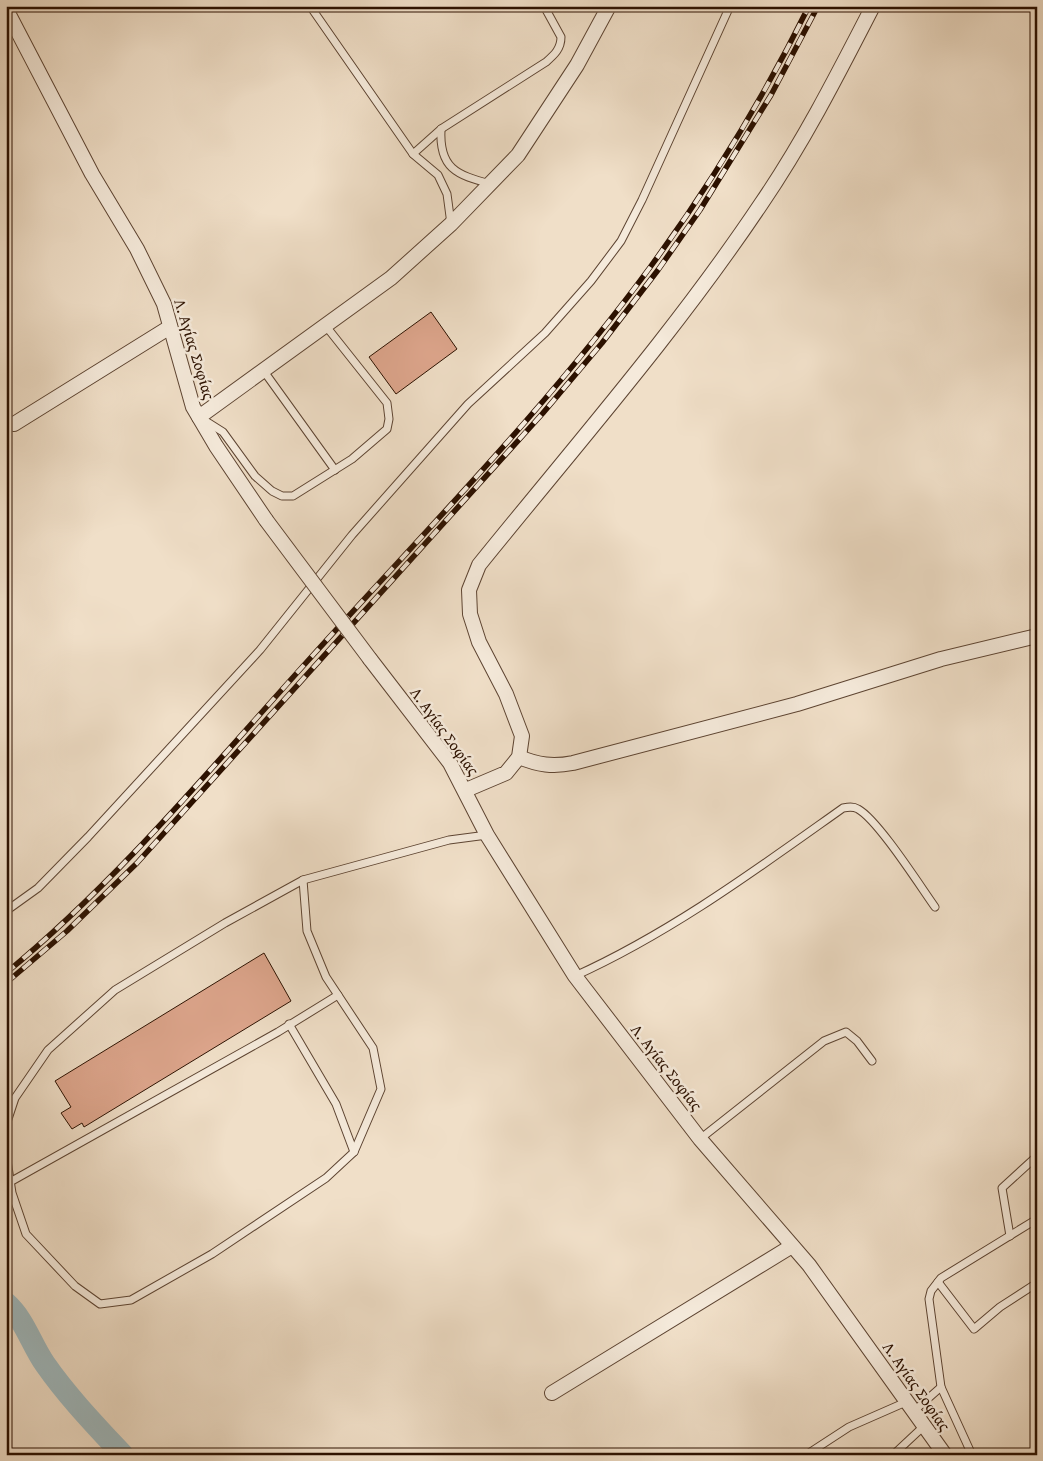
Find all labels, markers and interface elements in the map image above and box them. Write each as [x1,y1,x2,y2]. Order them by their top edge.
street label: Λ. Αγίας Σοφίας [168,296,222,403]
street label: Λ. Αγίας Σοφίας [405,682,486,781]
street label: Λ. Αγίας Σοφίας [625,1018,709,1116]
street label: Λ. Αγίας Σοφίας [877,1336,957,1436]

